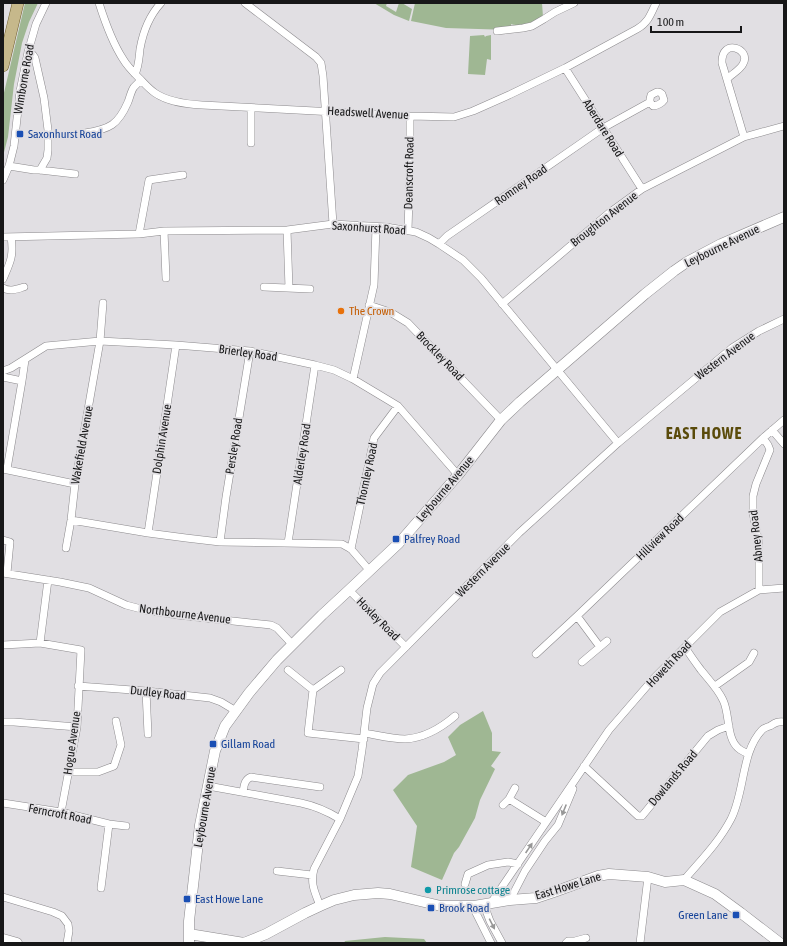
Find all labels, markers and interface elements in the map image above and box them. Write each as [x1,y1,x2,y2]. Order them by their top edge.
scale bar [651,8,741,34]
text: 100 m [657,15,684,29]
street label: Wimborne Road [11,43,37,115]
street label: Aberdare Road [580,97,626,159]
street label: Headswell Avenue [327,104,409,122]
place label: Saxonhurst Road [28,127,102,141]
marker: Saxonhurst Road [15,129,25,139]
street label: Deanscroft Road [401,137,417,209]
street label: Romney Road [492,162,550,208]
street label: Broughton Avenue [568,188,640,250]
street label: Saxonhurst Road [331,218,407,238]
street label: Leybourne Avenue [682,222,762,270]
place label: The Crown [349,304,394,318]
marker: The Crown [336,306,346,316]
street label: Brockley Road [413,329,467,383]
street label: Western Avenue [692,329,758,383]
street label: Brierley Road [218,342,278,364]
street label: Dolphin Avenue [150,403,174,475]
street label: Wakefield Avenue [68,405,96,485]
street label: Persley Road [223,417,245,475]
street label: Alderley Road [290,423,314,485]
district label: EAST HOWE [666,424,742,442]
street label: Thornley Road [354,441,380,507]
street label: Leybourne Avenue [413,453,477,525]
street label: Abney Road [746,509,766,563]
street label: Hillview Road [633,511,687,563]
place label: Palfrey Road [404,532,460,546]
marker: Palfrey Road [391,534,401,544]
street label: Western Avenue [453,540,513,600]
street label: Hoxley Road [354,595,402,643]
street label: Northbourne Avenue [138,601,232,627]
street label: Howeth Road [644,638,694,690]
street label: Dudley Road [129,683,187,703]
street label: Hogue Avenue [61,710,83,776]
place label: Gillam Road [221,737,275,751]
marker: Gillam Road [208,739,218,749]
street label: Dowlands Road [646,747,700,809]
street label: Leybourne Avenue [191,766,219,848]
street label: Ferncroft Road [27,801,93,827]
one-way arrow [561,804,567,816]
one-way arrow [525,843,533,853]
street label: East Howe Lane [533,869,603,903]
place label: Primrose cottage [436,883,510,897]
marker: Primrose cottage [423,885,433,895]
place label: East Howe Lane [195,892,263,906]
marker: East Howe Lane [182,894,192,904]
place label: Brook Road [439,901,489,915]
marker: Brook Road [426,903,436,913]
place label: Green Lane [678,908,728,922]
marker: Green Lane [731,910,741,920]
one-way arrow [489,918,495,930]

